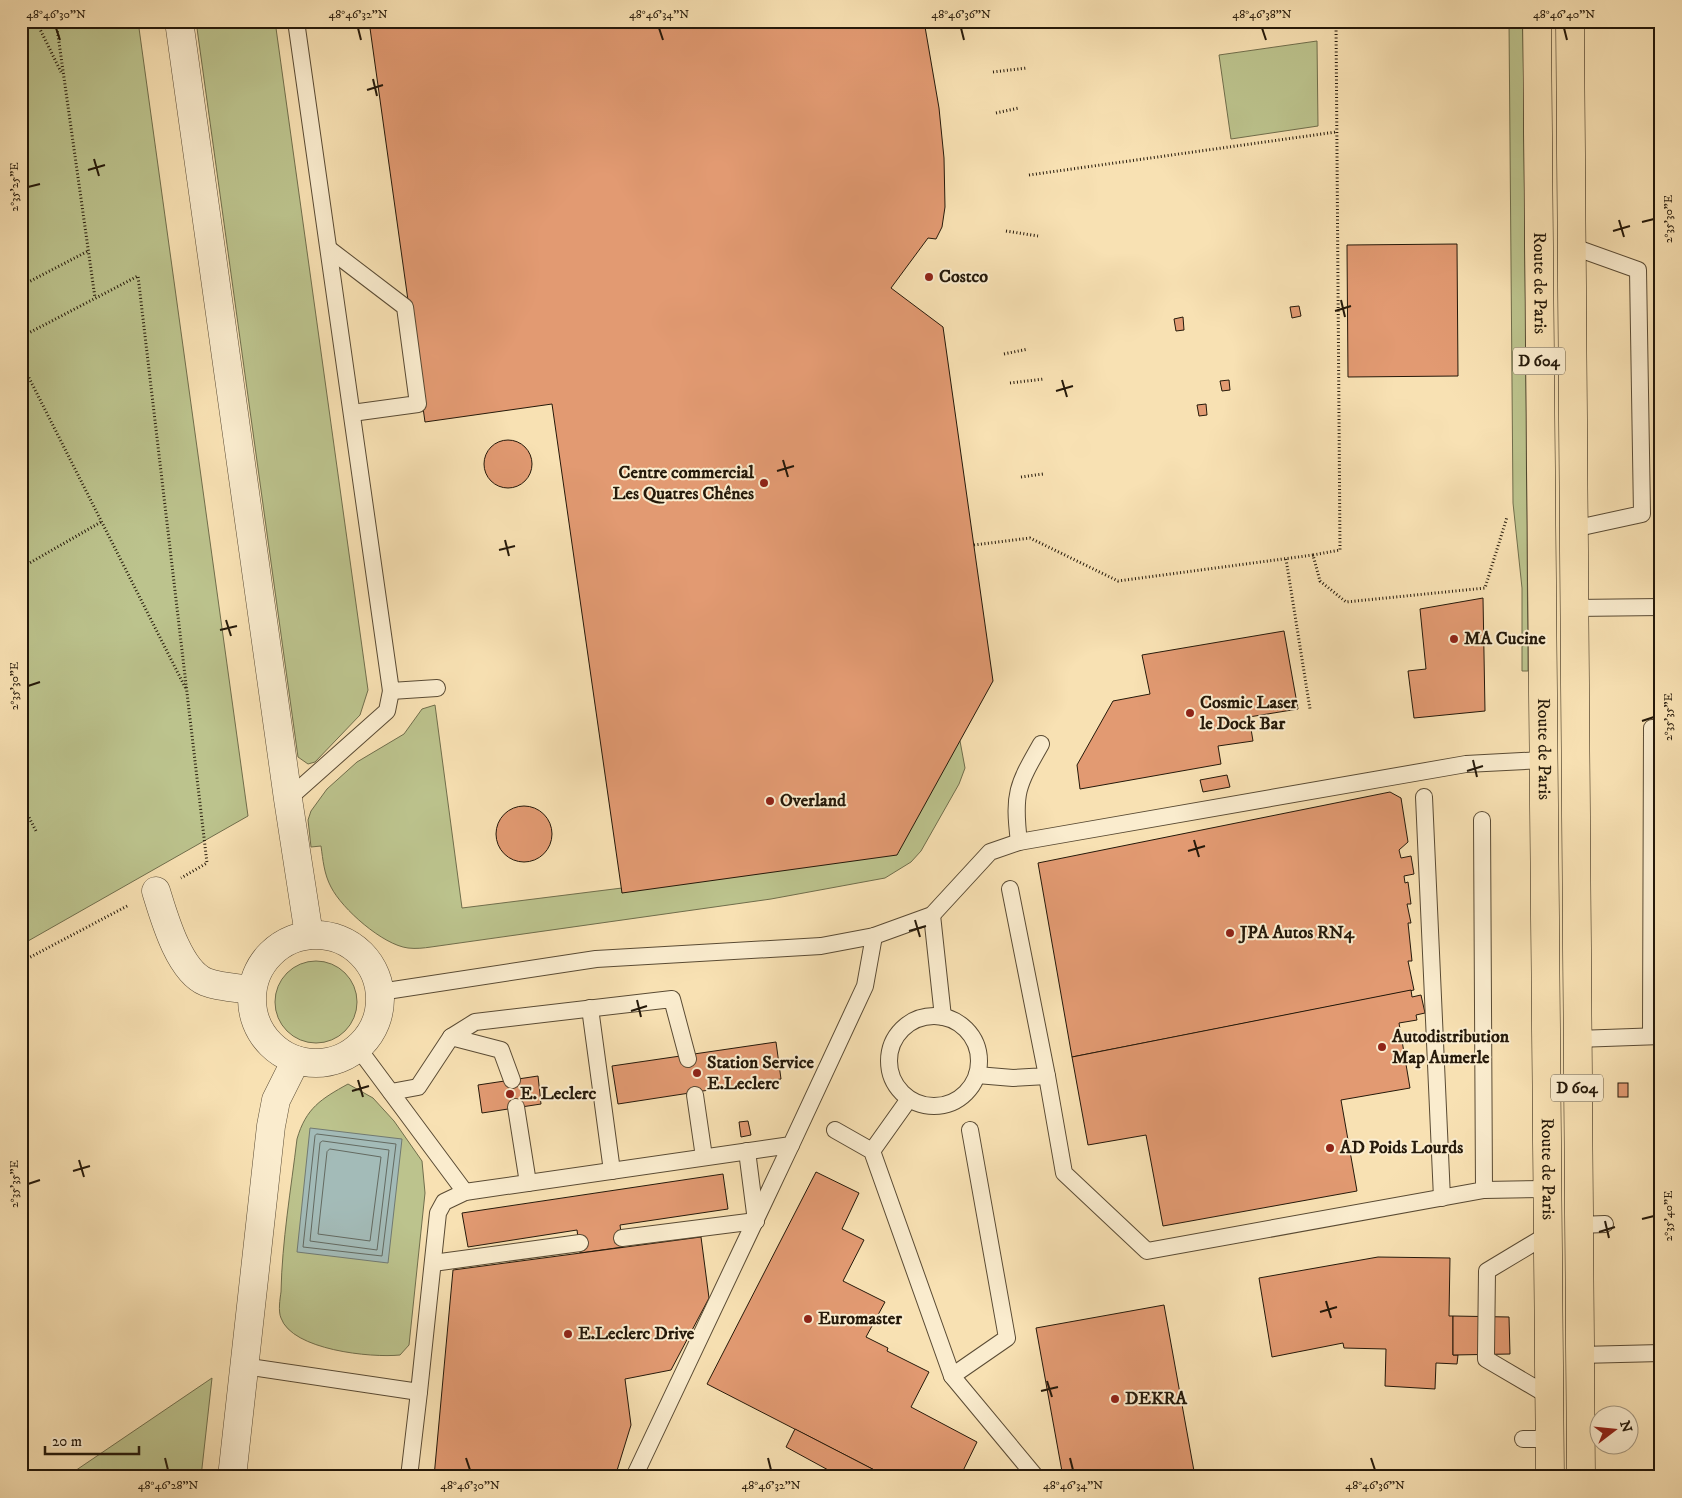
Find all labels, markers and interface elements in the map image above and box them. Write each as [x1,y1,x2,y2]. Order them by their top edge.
text: 48°46'30"N [26,7,86,22]
text: 48°46'32"N [328,7,388,22]
text: 48°46'34"N [629,7,689,22]
text: 48°46'36"N [931,7,991,22]
text: 48°46'38"N [1232,7,1292,22]
text: 48°46'40"N [1533,7,1595,22]
text: 2°35'25"E [7,162,22,212]
text: 2°35'30"E [1661,194,1676,243]
street label: Route de Paris [1528,232,1551,334]
place label: Costco [939,266,988,288]
marker: Costco [923,271,935,283]
road number: D 604 [1513,348,1565,374]
place label: Centre commercial Les Quatres Chênes [613,462,755,505]
marker: Centre commercial Les Quatres Chênes [758,477,770,489]
place label: MA Cucine [1464,628,1546,650]
marker: MA Cucine [1448,633,1460,645]
text: 2°35'30"E [7,661,22,710]
place label: Cosmic Laser le Dock Bar [1199,692,1298,735]
text: 2°35'35"E [1661,692,1676,741]
street label: Route de Paris [1532,698,1555,800]
marker: Cosmic Laser le Dock Bar [1184,707,1196,719]
place label: Overland [780,790,847,812]
marker: Overland [764,795,776,807]
place label: JPA Autos RN4 [1238,922,1355,944]
marker: JPA Autos RN4 [1224,927,1236,939]
place label: Autodistribution Map Aumerle [1391,1026,1510,1069]
marker: Autodistribution Map Aumerle [1376,1041,1388,1053]
place label: Station Service E.Leclerc [707,1052,814,1095]
marker: Station Service E.Leclerc [691,1067,703,1079]
road number: D 604 [1551,1074,1603,1102]
place label: E. Leclerc [520,1083,596,1105]
marker: E. Leclerc [504,1088,516,1100]
street label: Route de Paris [1536,1118,1559,1220]
place label: AD Poids Lourds [1339,1137,1463,1159]
marker: AD Poids Lourds [1324,1142,1336,1154]
text: 2°35'35"E [7,1159,22,1208]
text: 2°35'40"E [1661,1190,1676,1242]
place label: Euromaster [818,1308,902,1330]
marker: Euromaster [802,1313,814,1325]
place label: E.Leclerc Drive [578,1323,695,1345]
marker: E.Leclerc Drive [562,1328,574,1340]
place label: DEKRA [1125,1388,1188,1410]
marker: DEKRA [1109,1393,1121,1405]
north arrow [1590,1406,1640,1456]
text: N [1615,1419,1636,1435]
scale bar [45,1423,139,1455]
text: 20 m [52,1432,82,1451]
text: 48°46'28"N [138,1478,198,1493]
text: 48°46'30"N [440,1478,500,1493]
text: 48°46'32"N [741,1478,801,1493]
text: 48°46'34"N [1043,1478,1103,1493]
text: 48°46'36"N [1345,1478,1405,1493]

